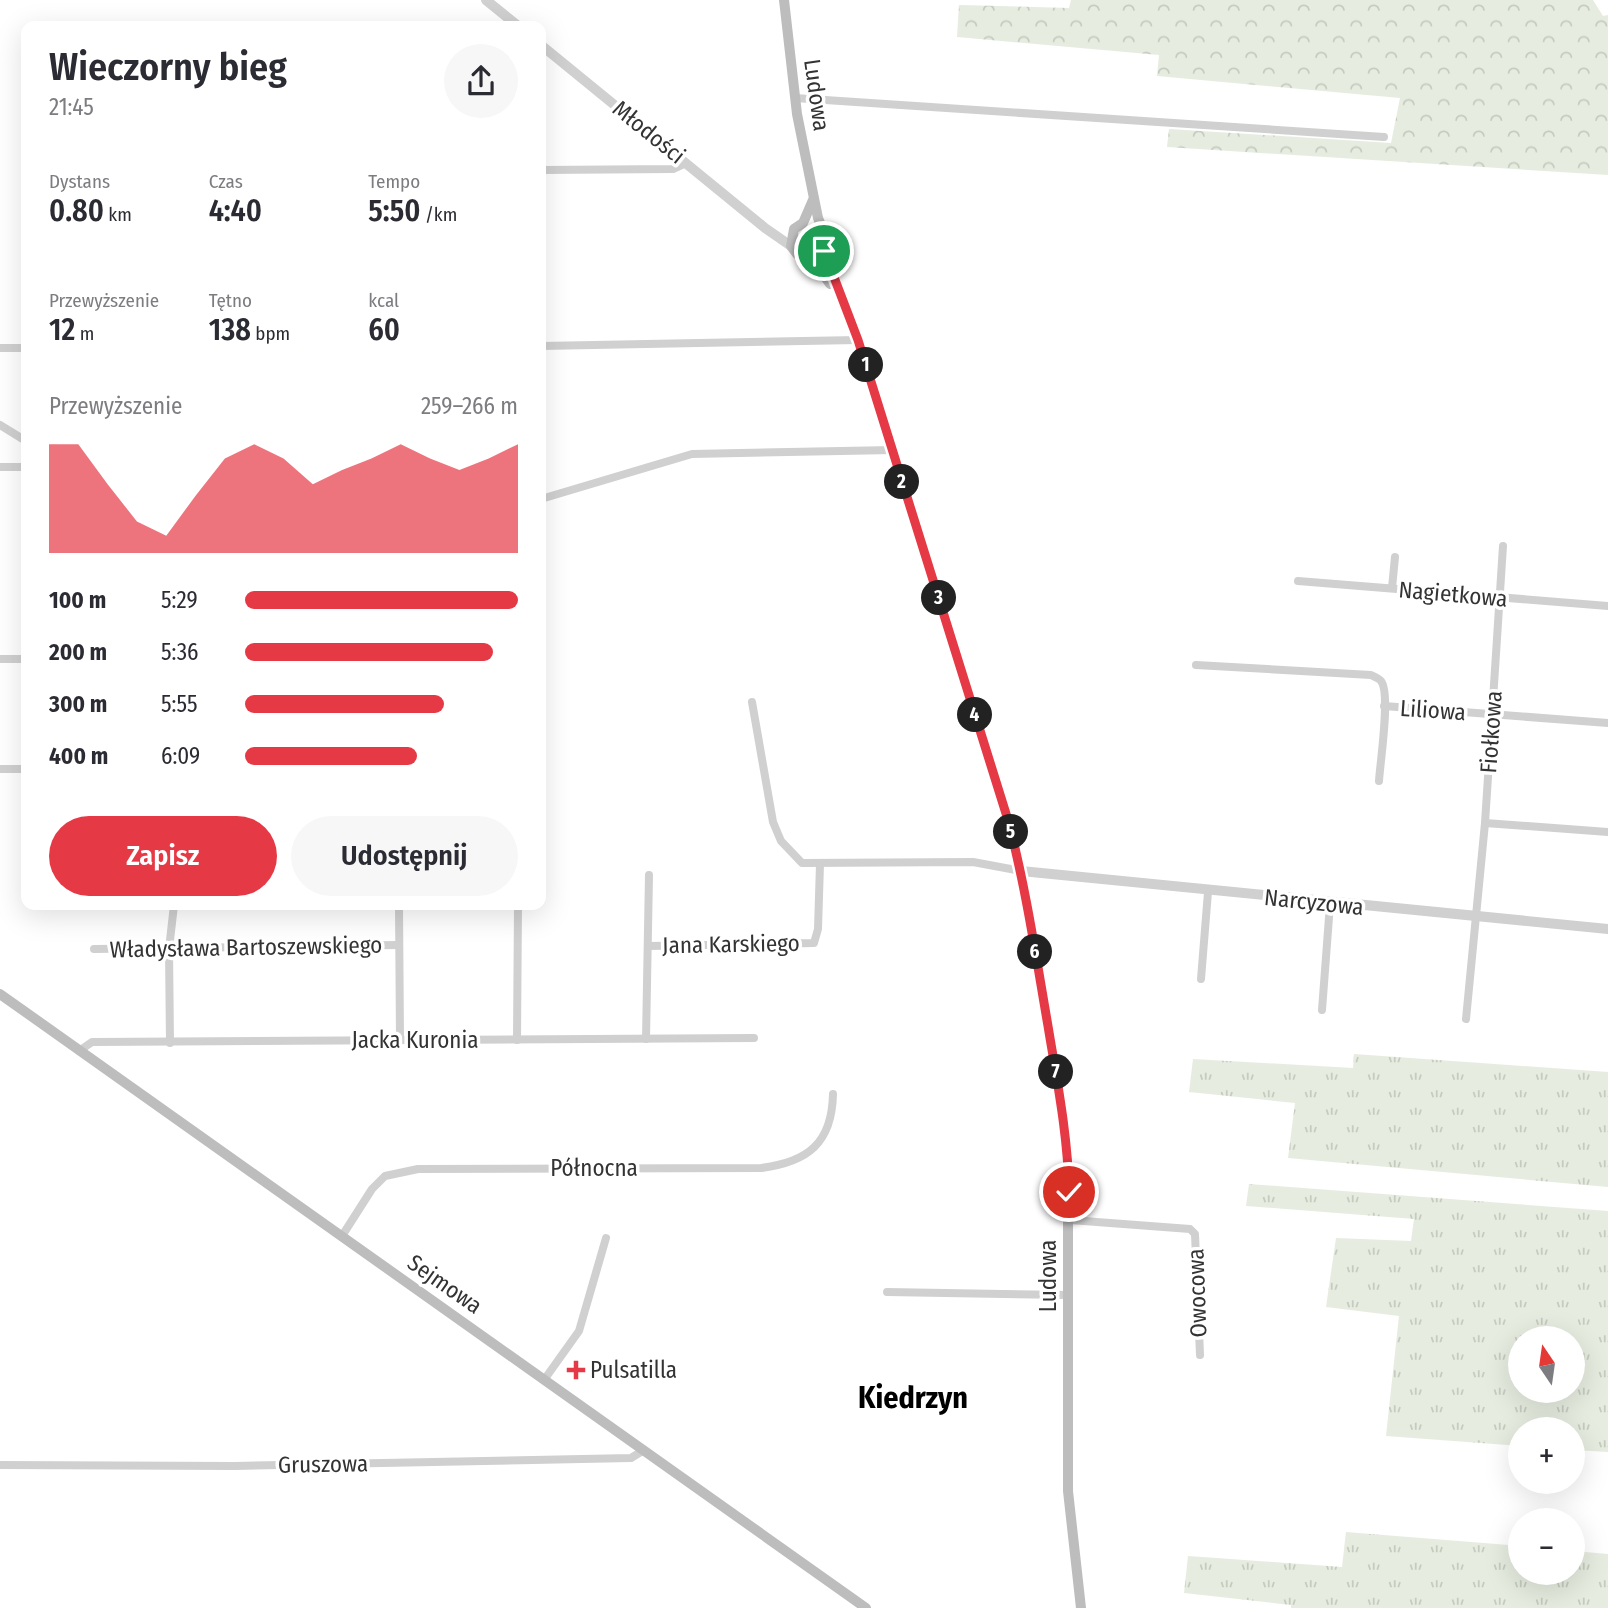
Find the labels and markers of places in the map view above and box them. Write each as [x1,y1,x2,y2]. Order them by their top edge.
pin [794,221,854,281]
pin: 1 [848,348,884,382]
pin: 2 [884,464,920,500]
pin: 3 [922,580,956,616]
pin: 4 [958,698,992,732]
pin: 5 [993,814,1028,850]
pin: 6 [1018,934,1052,970]
pin: 7 [1038,1054,1074,1090]
pin [1039,1162,1099,1222]
place label: Pulsatilla [590,1356,677,1384]
marker: Pulsatilla [568,1362,584,1378]

